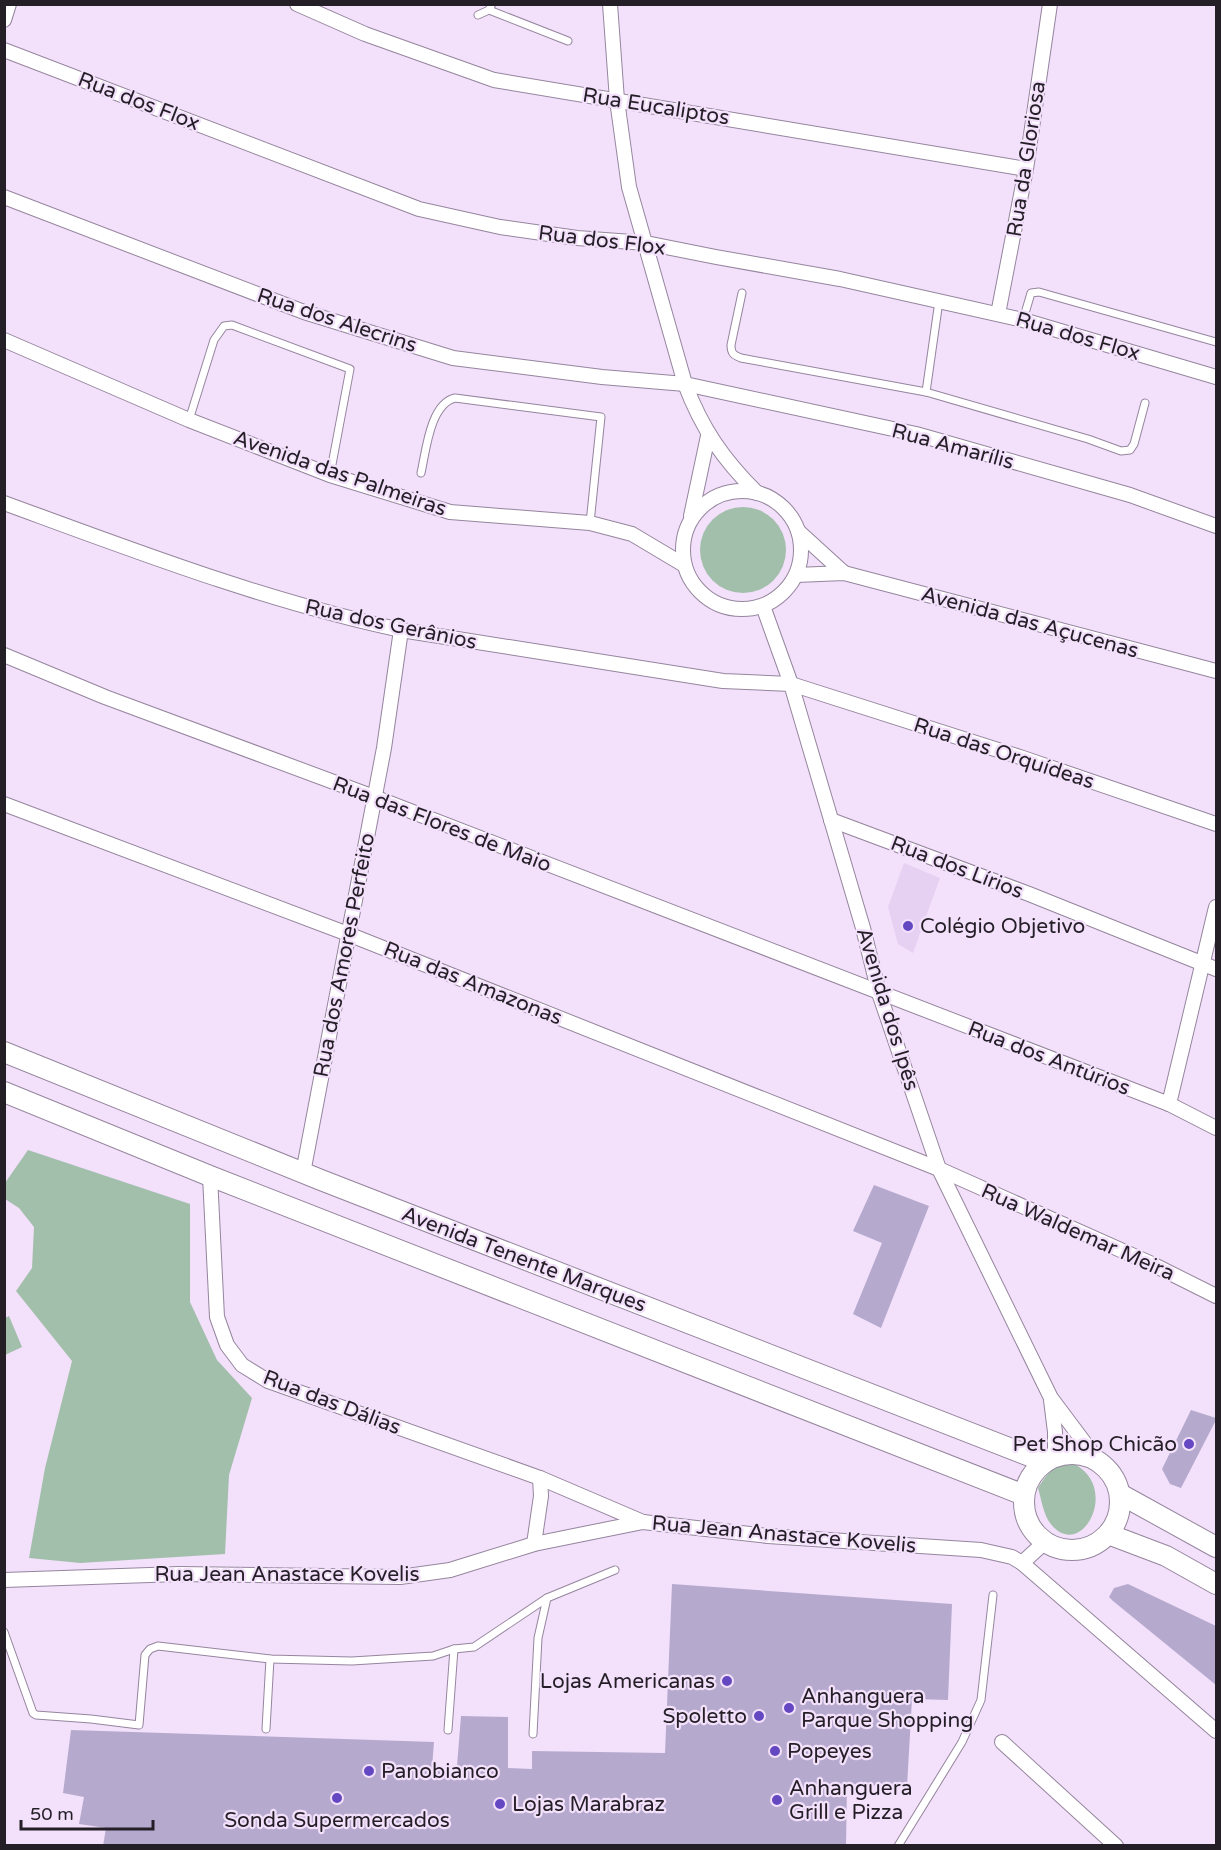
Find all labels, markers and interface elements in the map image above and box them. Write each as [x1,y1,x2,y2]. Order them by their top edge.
street label: Rua dos Flox [74,67,203,136]
street label: Rua da Gloriosa [1002,79,1051,239]
street label: Rua Eucaliptos [581,83,731,130]
street label: Rua dos Flox [537,220,667,261]
street label: Rua dos Alecrins [254,283,420,358]
street label: Rua dos Flox [1013,307,1143,366]
street label: Rua Amarílis [889,418,1017,475]
street label: Avenida das Palmeiras [230,425,450,522]
street label: Avenida das Açucenas [918,581,1141,664]
street label: Rua dos Gerânios [303,594,479,655]
street label: Rua das Orquídeas [910,712,1097,794]
street label: Rua das Flores de Maio [329,771,555,878]
street label: Rua dos Amores Perfeito [309,831,380,1079]
street label: Rua dos Lírios [887,831,1027,904]
place label: Colégio Objetivo [920,914,1085,939]
marker: Colégio Objetivo [901,919,915,933]
street label: Avenida dos Ipês [851,925,924,1094]
street label: Rua das Amazonas [380,936,566,1031]
street label: Rua dos Antúrios [964,1016,1133,1101]
street label: Rua Waldemar Meira [977,1179,1178,1286]
street label: Avenida Tenente Marques [398,1201,650,1318]
street label: Rua das Dálias [260,1365,404,1440]
place label: Pet Shop Chicão [1012,1432,1177,1457]
marker: Pet Shop Chicão [1182,1437,1196,1451]
street label: Rua Jean Anastace Kovelis [651,1510,917,1559]
street label: Rua Jean Anastace Kovelis [154,1562,420,1587]
place label: Lojas Americanas [540,1669,715,1694]
marker: Lojas Americanas [720,1674,734,1688]
place label: Anhanguera Parque Shopping [801,1684,974,1733]
marker: Anhanguera Parque Shopping [782,1701,796,1715]
place label: Spoletto [662,1704,747,1729]
marker: Spoletto [752,1709,766,1723]
place label: Popeyes [787,1739,872,1764]
marker: Popeyes [768,1744,782,1758]
place label: Panobianco [381,1759,499,1784]
marker: Panobianco [362,1764,376,1778]
place label: Anhanguera Grill e Pizza [789,1776,912,1825]
marker: Sonda Supermercados [330,1791,344,1805]
place label: Lojas Marabraz [512,1792,665,1817]
scale bar [21,1793,153,1831]
marker: Anhanguera Grill e Pizza [770,1793,784,1807]
marker: Lojas Marabraz [493,1797,507,1811]
text: 50 m [30,1803,74,1825]
place label: Sonda Supermercados [224,1808,450,1833]

